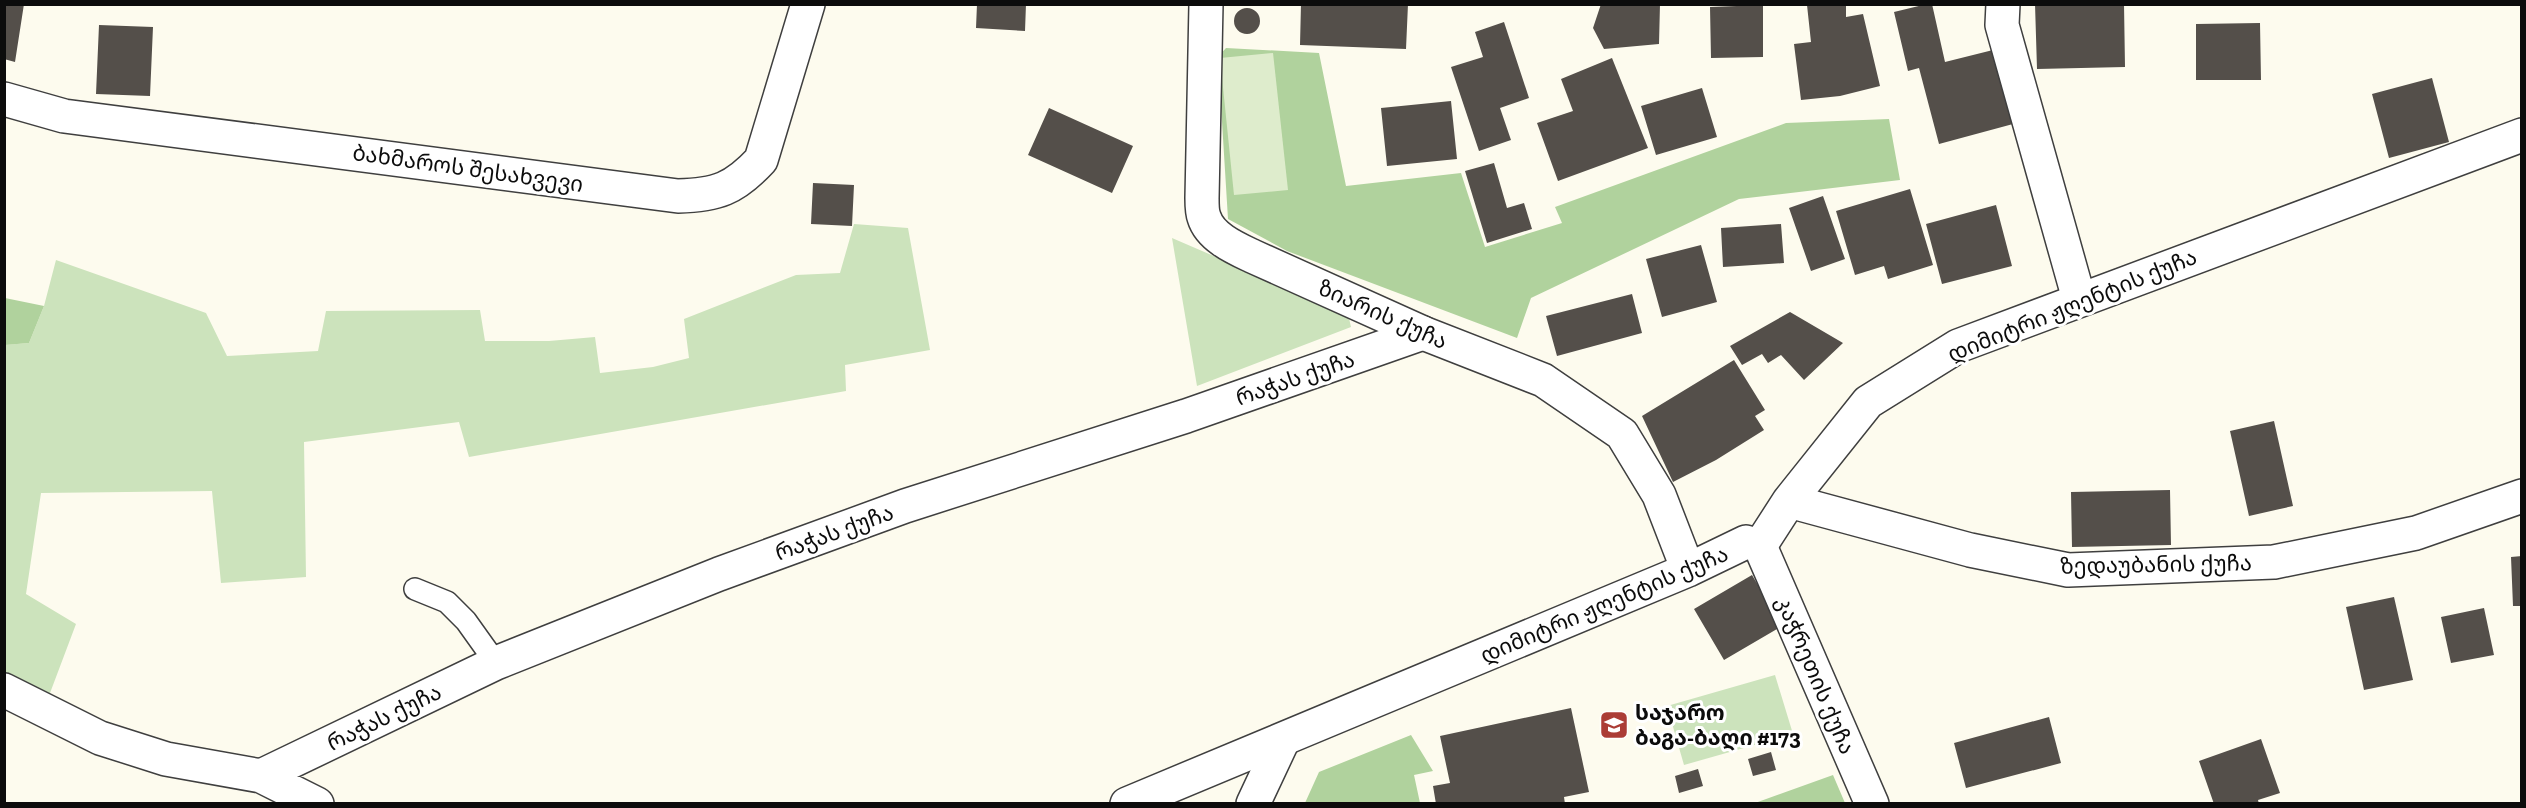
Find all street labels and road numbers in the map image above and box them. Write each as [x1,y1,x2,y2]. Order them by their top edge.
street label: ბახმაროს შესახვევი [351,139,585,198]
street label: დიმიტრი ჟღენტის ქუჩა [1944,243,2201,368]
street label: ზიარის ქუჩა [1314,274,1451,355]
street label: რაჭას ქუჩა [1232,346,1358,411]
street label: რაჭას ქუჩა [771,499,897,566]
street label: დიმიტრი ჟღენტის ქუჩა [1476,540,1732,669]
street label: ზედაუბანის ქუჩა [2060,549,2252,580]
street label: კაჭრეთის ქუჩა [1770,592,1861,758]
street label: რაჭას ქუჩა [323,678,446,757]

